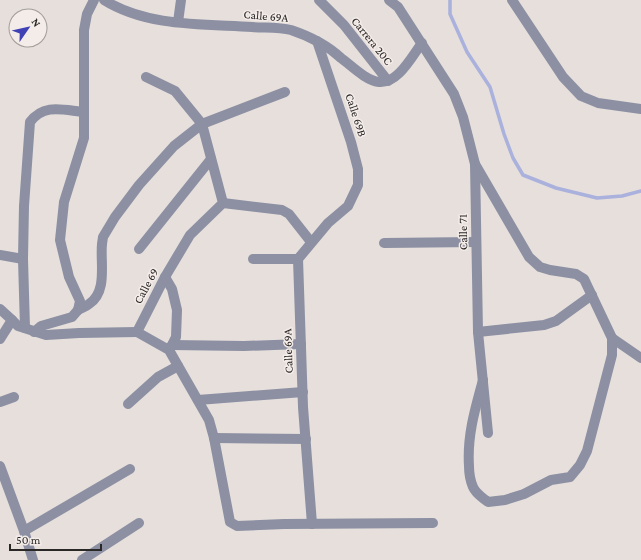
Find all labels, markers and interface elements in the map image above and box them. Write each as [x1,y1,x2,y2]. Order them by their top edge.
street label: Calle 69A [243,7,289,25]
north arrow [8,8,48,48]
street label: Carrera 20C [348,14,396,68]
text: N [29,16,44,29]
street label: Calle 69B [342,92,370,139]
street label: Calle 71 [456,214,470,250]
street label: Calle 69 [131,266,161,306]
street label: Calle 69A [280,328,296,374]
scale bar [10,526,101,552]
text: 50 m [16,533,41,547]

